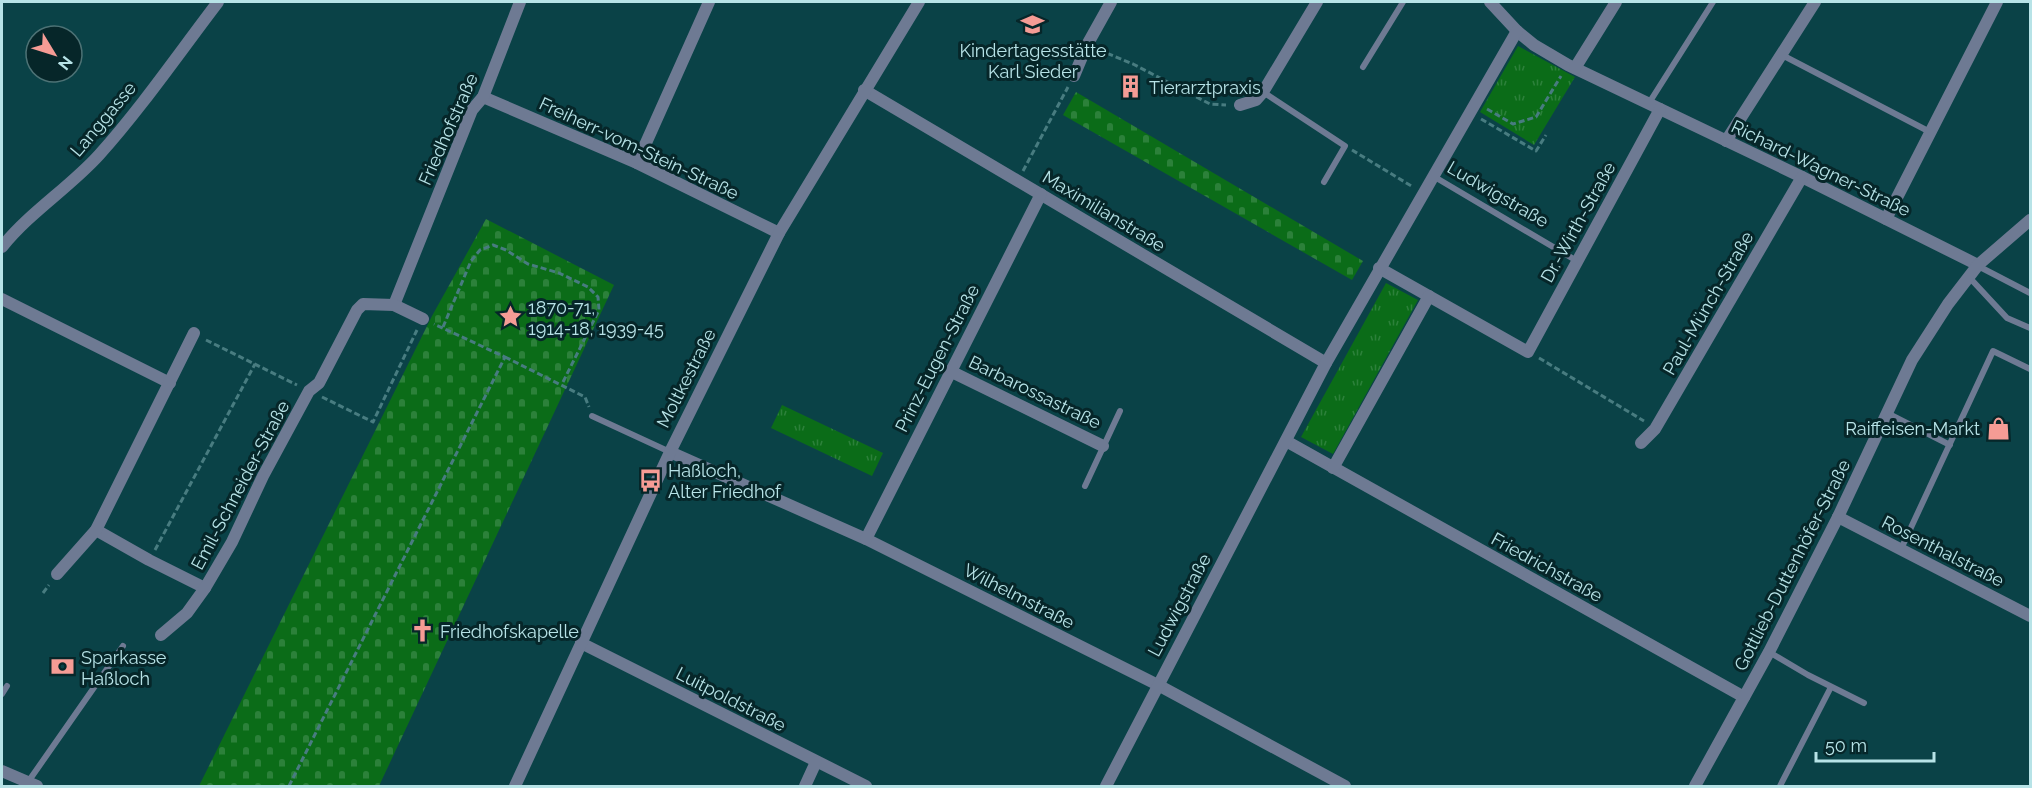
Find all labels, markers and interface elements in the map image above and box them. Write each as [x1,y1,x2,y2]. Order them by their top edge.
school or university icon: Kindertagesstätte Karl Sieder [1020,11,1046,37]
north arrow [24,24,84,84]
place label: Kindertagesstätte Karl Sieder [959,40,1107,82]
text: N [54,52,77,74]
street label: Friedhofstraße [414,69,482,188]
building icon: Tierarztpraxis [1118,74,1144,100]
street label: Langgasse [66,77,141,161]
place label: Tierarztpraxis [1149,77,1261,98]
street label: Freiherr-vom-Stein-Straße [536,93,742,204]
street label: Richard-Wagner-Straße [1728,115,1914,221]
street label: Ludwigstraße [1444,157,1553,232]
street label: Dr.-Wirth-Straße [1536,158,1620,286]
street label: Maximilianstraße [1039,166,1170,256]
street label: Paul-Münch-Straße [1658,227,1758,378]
street label: Prinz-Eugen-Straße [891,280,983,435]
place label: 1870-71, 1914-18, 1939-45 [528,297,664,339]
place icon: 1870-71, 1914-18, 1939-45 [497,304,523,330]
street label: Moltkestraße [652,325,720,431]
street label: Barbarossastraße [966,351,1105,433]
street label: Emil-Schneider-Straße [187,397,294,573]
shop icon: Raiffeisen-Markt [1985,415,2011,441]
place label: Raiffeisen-Markt [1845,418,1980,439]
street label: Gottlieb-Duttenhöfer-Straße [1730,456,1855,674]
place label: Haßloch, Alter Friedhof [668,460,782,502]
bus stop icon: Haßloch, Alter Friedhof [637,467,663,493]
street label: Rosenthalstraße [1878,511,2008,591]
street label: Friedrichstraße [1488,528,1607,606]
street label: Ludwigstraße [1143,550,1215,660]
street label: Wilhelmstraße [960,559,1078,633]
church icon: Friedhofskapelle [409,618,435,644]
place label: Friedhofskapelle [440,621,579,642]
place label: Sparkasse Haßloch [81,647,167,689]
bank icon: Sparkasse Haßloch [50,654,76,680]
street label: Luitpoldstraße [673,662,790,736]
scale bar [1816,725,1934,763]
text: 50 m [1825,735,1867,756]

